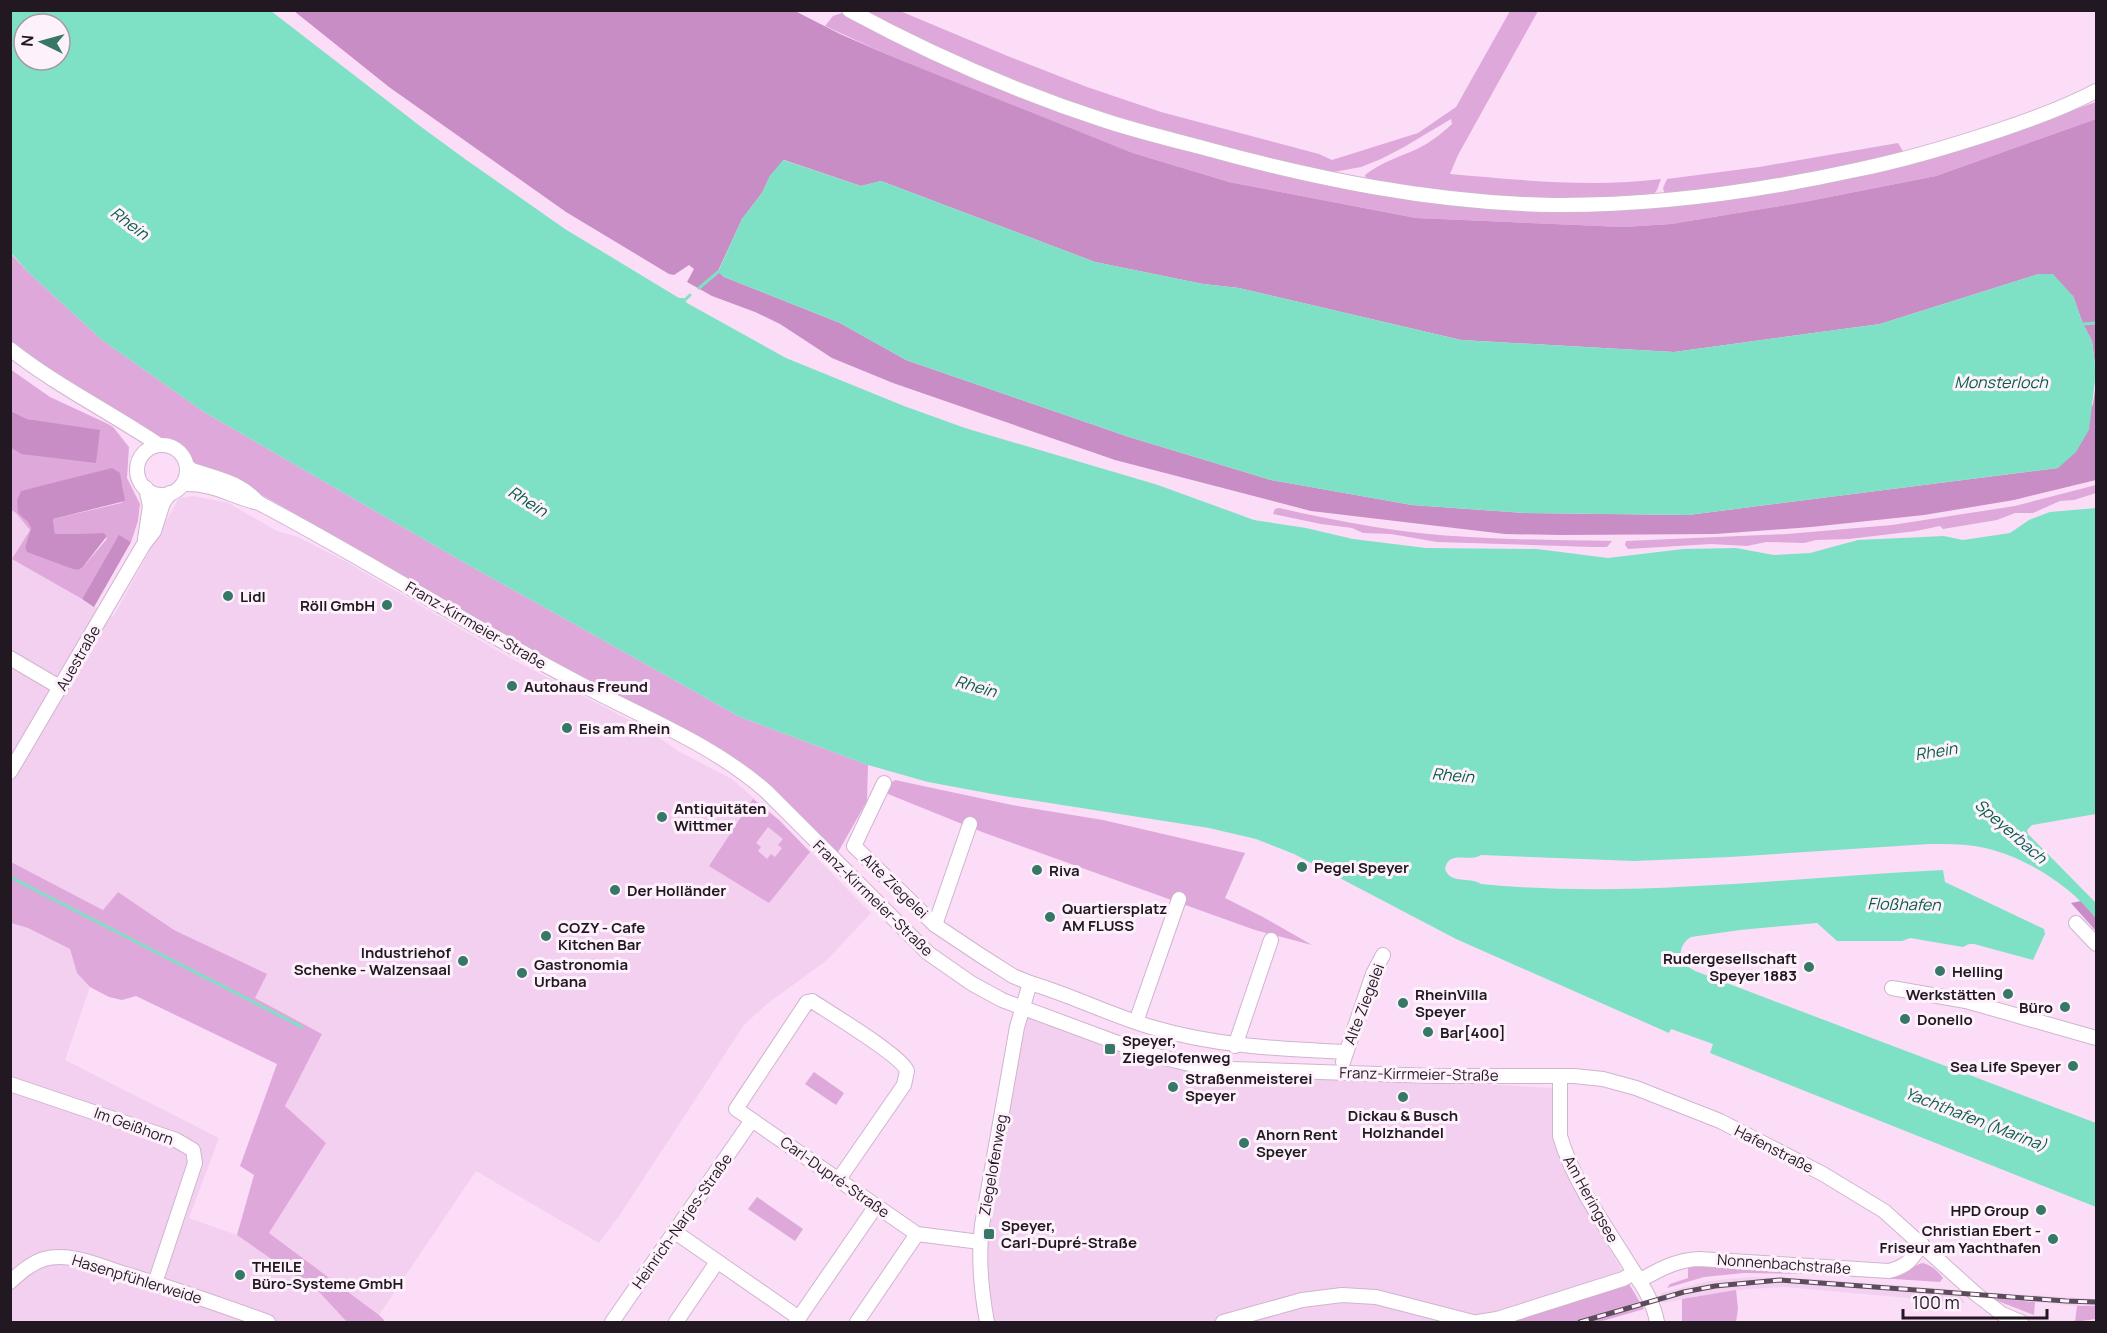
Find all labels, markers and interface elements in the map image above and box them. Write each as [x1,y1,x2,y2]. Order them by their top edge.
north arrow [12,12,72,72]
text: N [16,34,39,47]
water label: Rhein [107,202,154,245]
water label: Monsterloch [1954,371,2048,393]
water label: Rhein [504,480,552,522]
street label: Franz-Kirrmeier-Straße [402,576,550,674]
place label: Lidl [240,586,266,607]
marker: Lidl [221,589,235,603]
place label: Röll GmbH [300,595,375,616]
marker: Röll GmbH [380,598,394,612]
street label: Auestraße [51,621,105,695]
water label: Rhein [953,670,1000,703]
place label: Autohaus Freund [524,676,648,697]
marker: Autohaus Freund [505,679,519,693]
place label: Eis am Rhein [579,718,670,739]
marker: Eis am Rhein [560,721,574,735]
water label: Rhein [1913,737,1959,765]
water label: Rhein [1431,762,1475,788]
water label: Speyerbach [1970,794,2052,869]
place label: Antiquitäten Wittmer [674,798,766,836]
marker: Antiquitäten Wittmer [655,810,669,824]
street label: Franz-Kirrmeier-Straße [808,835,938,961]
street label: Alte Ziegelei [857,849,933,923]
place label: Pegel Speyer [1314,857,1409,878]
place label: Riva [1049,860,1080,881]
marker: Pegel Speyer [1295,860,1309,874]
marker: Riva [1030,863,1044,877]
place label: Der Holländer [627,880,726,901]
marker: Der Holländer [608,883,622,897]
water label: Floßhafen [1867,892,1941,916]
place label: Quartiersplatz AM FLUSS [1062,898,1167,936]
marker: Quartiersplatz AM FLUSS [1043,910,1057,924]
place label: COZY - Cafe Kitchen Bar [558,917,645,955]
marker: COZY - Cafe Kitchen Bar [539,929,553,943]
place label: Industriehof Schenke - Walzensaal [294,942,451,980]
place label: Rudergesellschaft Speyer 1883 [1663,948,1797,986]
marker: Industriehof Schenke - Walzensaal [456,954,470,968]
place label: Gastronomia Urbana [534,954,628,992]
street label: Alte Ziegelei [1339,960,1389,1048]
marker: Rudergesellschaft Speyer 1883 [1802,960,1816,974]
place label: Helling [1952,961,2003,982]
marker: Helling [1933,964,1947,978]
marker: Gastronomia Urbana [515,966,529,980]
place label: RheinVilla Speyer [1415,984,1487,1022]
place label: Werkstätten [1906,984,1996,1005]
marker: Werkstätten [2001,987,2015,1001]
marker: RheinVilla Speyer [1396,996,1410,1010]
place label: Büro [2019,997,2053,1018]
marker: Büro [2058,1000,2072,1014]
place label: Donello [1917,1009,1973,1030]
marker: Donello [1898,1012,1912,1026]
place label: Bar[400] [1440,1022,1506,1043]
marker: Bar[400] [1421,1025,1435,1039]
place label: Speyer, Ziegelofenweg [1122,1030,1231,1068]
marker: Speyer, Ziegelofenweg [1103,1042,1117,1056]
place label: Sea Life Speyer [1950,1056,2061,1077]
marker: Sea Life Speyer [2066,1059,2080,1073]
street label: Franz-Kirrmeier-Straße [1339,1062,1499,1086]
place label: Straßenmeisterei Speyer [1185,1068,1312,1106]
marker: Straßenmeisterei Speyer [1166,1080,1180,1094]
water label: Yachthafen (Marina) [1902,1082,2050,1156]
marker: Dickau & Busch Holzhandel [1396,1090,1410,1104]
street label: Im Geißhorn [91,1102,177,1150]
place label: Dickau & Busch Holzhandel [1348,1105,1458,1143]
street label: Ziegelofenweg [974,1113,1012,1217]
street label: Hafenstraße [1731,1120,1817,1178]
place label: Ahorn Rent Speyer [1256,1124,1338,1162]
street label: Carl-Dupré-Straße [776,1131,894,1223]
marker: Ahorn Rent Speyer [1237,1136,1251,1150]
street label: Heinrich-Narjes-Straße [627,1149,737,1293]
street label: Am Heringsee [1558,1152,1624,1246]
place label: HPD Group [1950,1200,2029,1221]
marker: HPD Group [2034,1203,2048,1217]
place label: Speyer, Carl-Dupré-Straße [1001,1215,1137,1253]
place label: Christian Ebert - Friseur am Yachthafen [1880,1220,2041,1258]
marker: Speyer, Carl-Dupré-Straße [982,1227,996,1241]
marker: Christian Ebert - Friseur am Yachthafen [2046,1232,2060,1246]
street label: Hasenpfühlerweide [69,1249,205,1309]
street label: Nonnenbachstraße [1717,1249,1852,1279]
place label: THEILE Büro-Systeme GmbH [252,1256,403,1294]
marker: THEILE Büro-Systeme GmbH [233,1268,247,1282]
scale bar [1903,1282,2047,1320]
text: 100 m [1912,1290,1960,1314]

